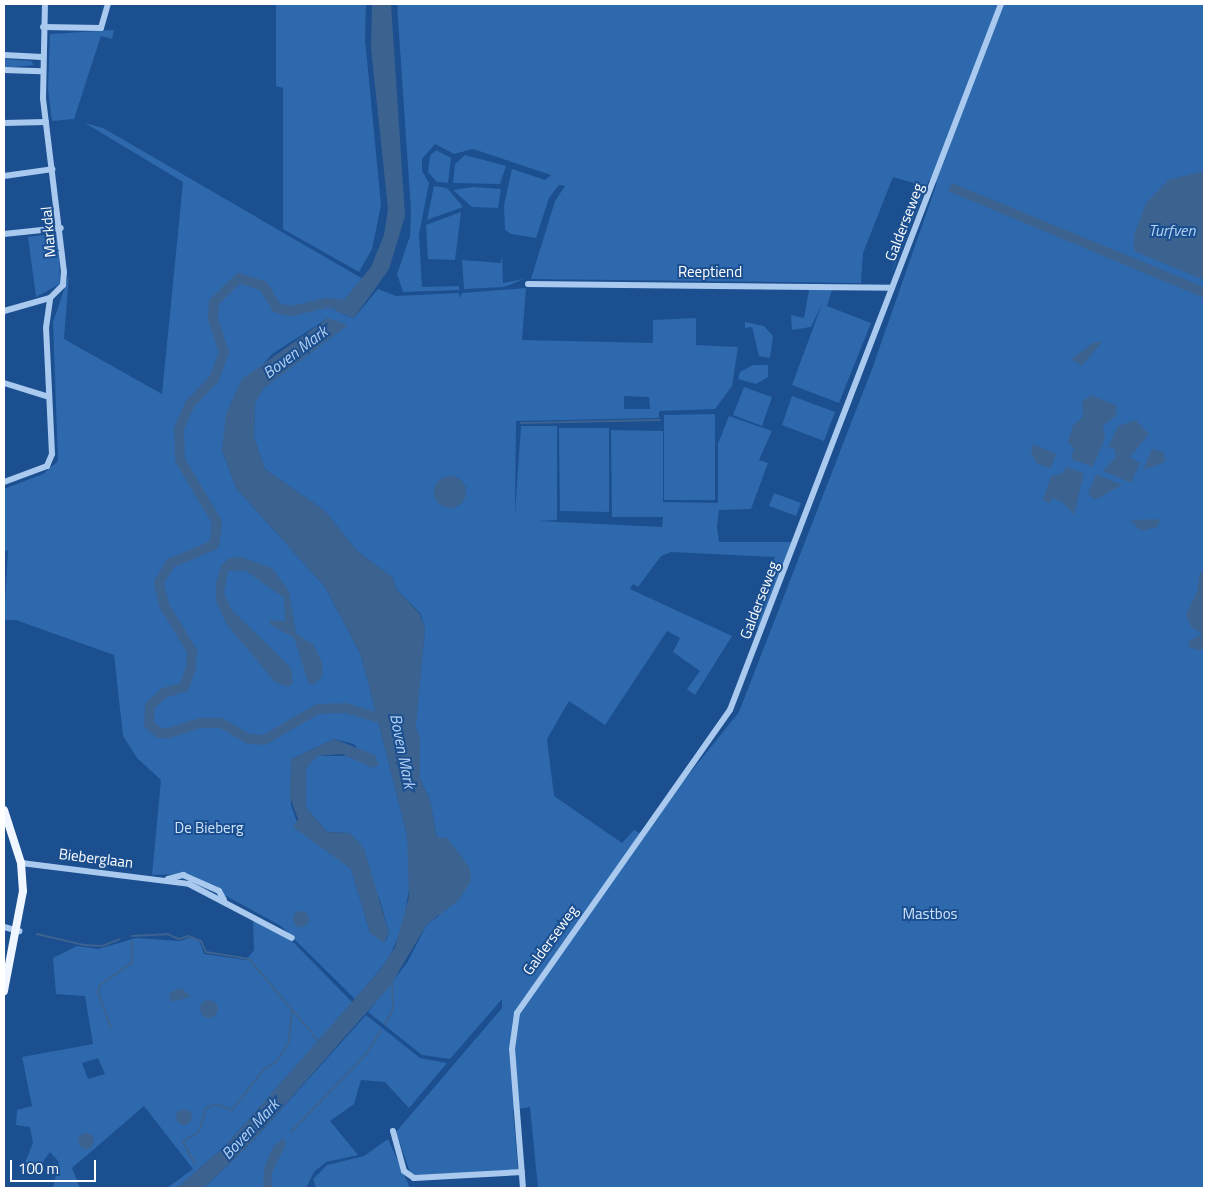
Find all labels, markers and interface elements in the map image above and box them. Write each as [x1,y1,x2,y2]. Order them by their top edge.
street label: Galderseweg [881,180,927,264]
street label: Markdal [37,206,59,258]
water label: Turfven [1149,220,1195,240]
street label: Reeptiend [678,263,742,281]
water label: Boven Mark [259,322,331,382]
street label: Galderseweg [736,558,782,642]
water label: Boven Mark [386,712,420,790]
park label: De Bieberg [175,819,243,837]
street label: Bieberglaan [58,845,134,871]
street label: Galderseweg [519,902,581,978]
park label: Mastbos [902,905,958,923]
water label: Boven Mark [217,1095,283,1163]
scale bar [12,1150,99,1182]
text: 100 m [18,1157,59,1180]

